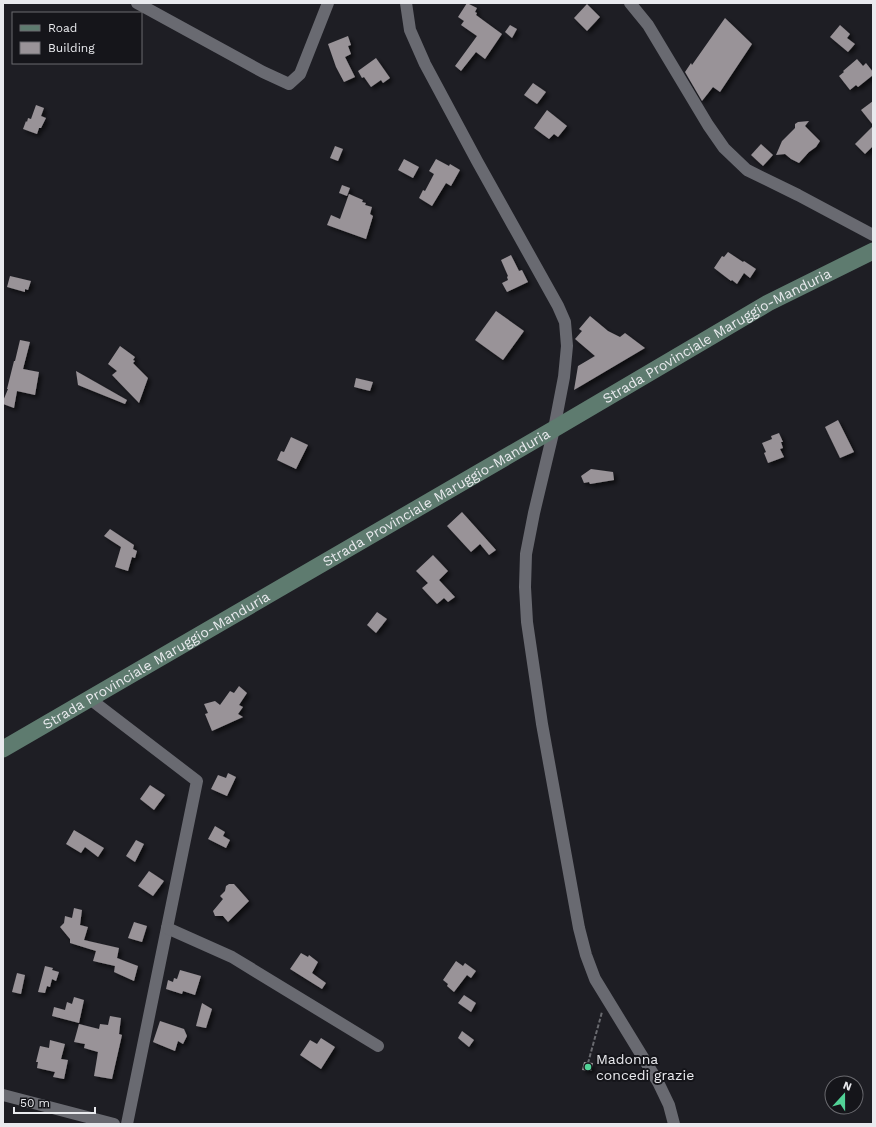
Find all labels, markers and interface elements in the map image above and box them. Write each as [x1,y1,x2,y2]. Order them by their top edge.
legend [12,12,142,64]
text: Road [48,21,77,35]
text: Building [48,41,95,55]
street label: Strada Provinciale Maruggio-Manduria [600,265,834,407]
street label: Strada Provinciale Maruggio-Manduria [320,425,553,570]
street label: Strada Provinciale Maruggio-Manduria [40,588,273,732]
place label: Madonna concedi grazie [596,1051,694,1083]
marker: Madonna concedi grazie [583,1062,593,1072]
north arrow [824,1075,864,1115]
text: N [841,1079,854,1094]
scale bar [14,1089,95,1115]
text: 50 m [20,1096,50,1110]

